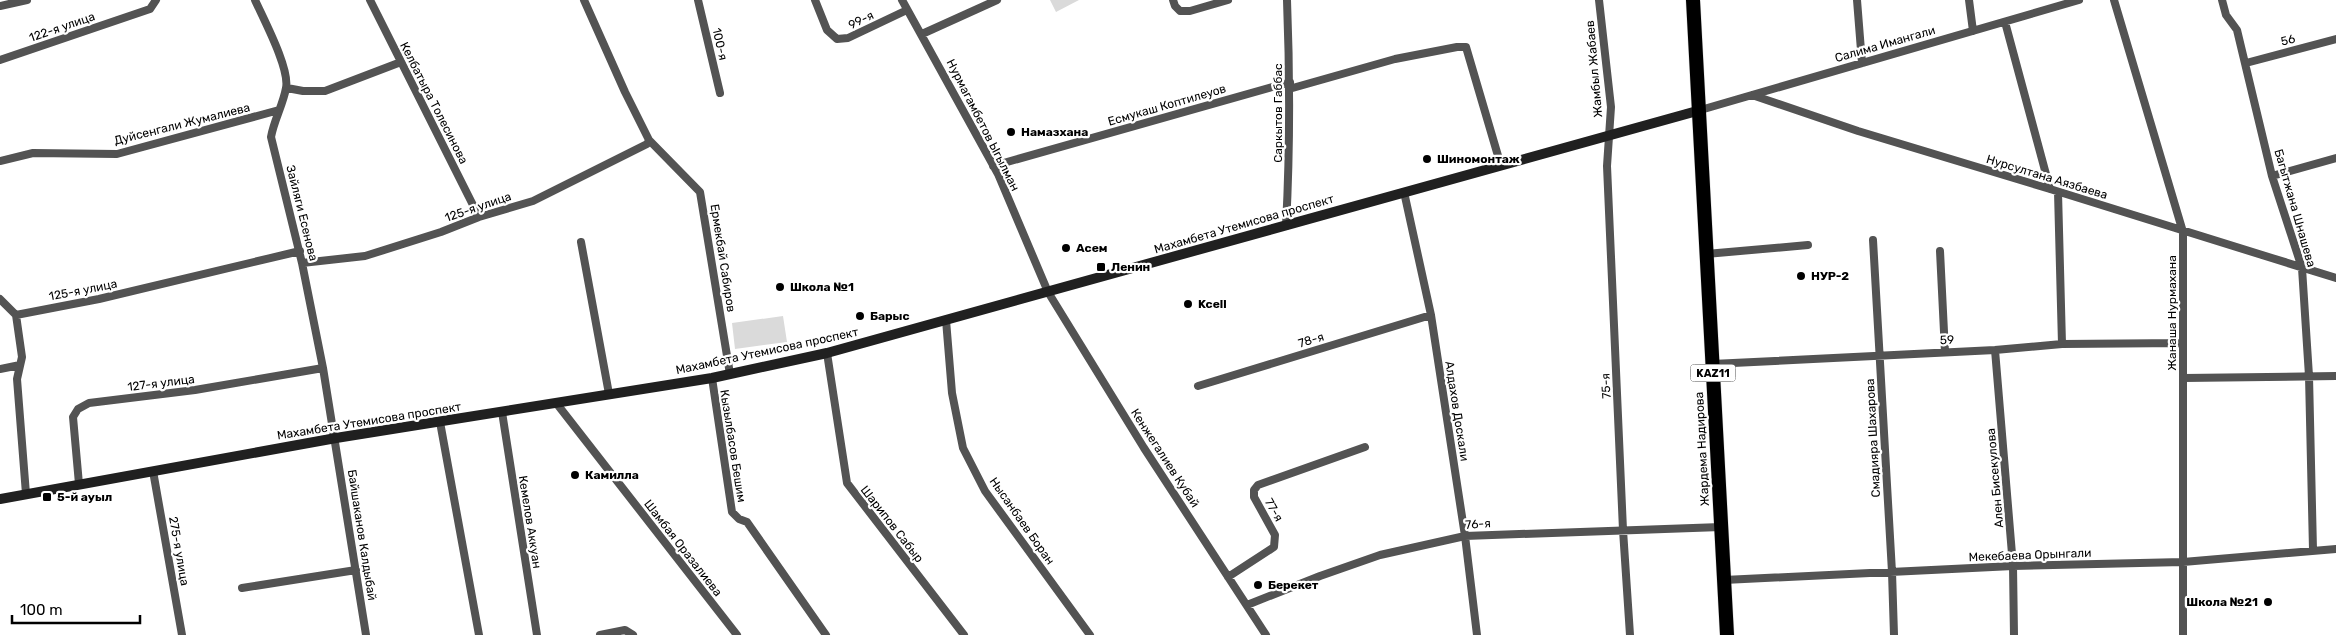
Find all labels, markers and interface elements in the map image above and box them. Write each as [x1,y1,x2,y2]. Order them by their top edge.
street label: 99-я [846,8,876,32]
street label: 122-я улица [27,9,97,45]
street label: Жамбыл Жабаев [1583,19,1605,118]
street label: Салима Имангали [1833,23,1937,65]
street label: 100-я [709,26,731,62]
street label: 56 [2279,31,2297,49]
street label: Келбатыра Толесинова [397,40,471,166]
street label: Нурмагамбетов Ыгылман [944,57,1022,193]
street label: Саркытов Габбас [1271,63,1285,163]
street label: Есмукаш Коптилеуов [1106,81,1228,129]
street label: Дуйсенгали Жумалиева [113,100,251,148]
place label: Намазхана [1021,125,1088,139]
marker: Намазхана [1005,126,1017,138]
street label: Багытжана Шнашева [2271,147,2319,269]
place label: Шиномонтаж [1437,152,1520,166]
street label: Нурсултана Аязбаева [1985,152,2109,202]
marker: Шиномонтаж [1421,153,1433,165]
street label: Зайляги Есенова [283,164,321,262]
street label: 125-я улица [443,189,513,225]
street label: Махамбета Утемисова проспект [1153,192,1335,256]
street label: Ермекбай Сабиров [708,203,739,313]
place label: Асем [1076,241,1108,255]
marker: Асем [1060,242,1072,254]
street label: Жанаша Нурмахана [2165,255,2179,371]
place label: Ленин [1111,260,1150,274]
marker: Ленин [1095,261,1107,273]
place label: НУР-2 [1811,269,1849,283]
marker: НУР-2 [1795,270,1807,282]
street label: 125-я улица [48,277,118,303]
place label: Школа №1 [790,280,854,294]
marker: Школа №1 [774,281,786,293]
place label: Kcell [1198,297,1227,311]
marker: Kcell [1182,298,1194,310]
place label: Барыс [870,309,910,323]
marker: Барыс [854,310,866,322]
street label: Махамбета Утемисова проспект [674,325,860,377]
street label: 78-я [1296,329,1326,351]
street label: 59 [1940,333,1954,347]
street label: Алдахов Доскали [1442,360,1472,462]
road number: KAZ11 [1690,364,1736,382]
street label: 127-я улица [127,372,195,394]
street label: 75-я [1598,373,1614,399]
street label: Смадияра Шахарова [1863,378,1883,498]
street label: Кызылбасов Бешим [717,389,749,503]
street label: Жардема Надирова [1692,391,1712,507]
street label: Махамбета Утемисова проспект [276,400,462,442]
street label: Кенжегалиев Кубай [1128,406,1202,510]
street label: Ален Бисекулова [1984,428,2006,528]
street label: Байшаканов Калдыбай [345,468,379,602]
place label: Камилла [585,468,639,482]
marker: Камилла [569,469,581,481]
street label: Кемелов Аккуан [516,475,544,569]
street label: Нысанбаев Боран [987,475,1057,567]
street label: Шарипов Сабыр [858,483,926,565]
place label: 5-й ауыл [57,490,112,504]
marker: 5-й ауыл [41,491,53,503]
street label: 77-я [1262,496,1286,524]
street label: Шамбая Оразалиева [641,497,725,599]
street label: 275-я улица [166,515,192,587]
street label: 76-я [1465,516,1491,532]
street label: Мекебаева Орынгали [1968,546,2092,564]
place label: Берекет [1268,578,1319,592]
marker: Берекет [1252,579,1264,591]
scale bar [12,592,140,624]
place label: Школа №21 [2186,595,2258,609]
marker: Школа №21 [2262,596,2274,608]
text: 100 m [20,601,62,619]

